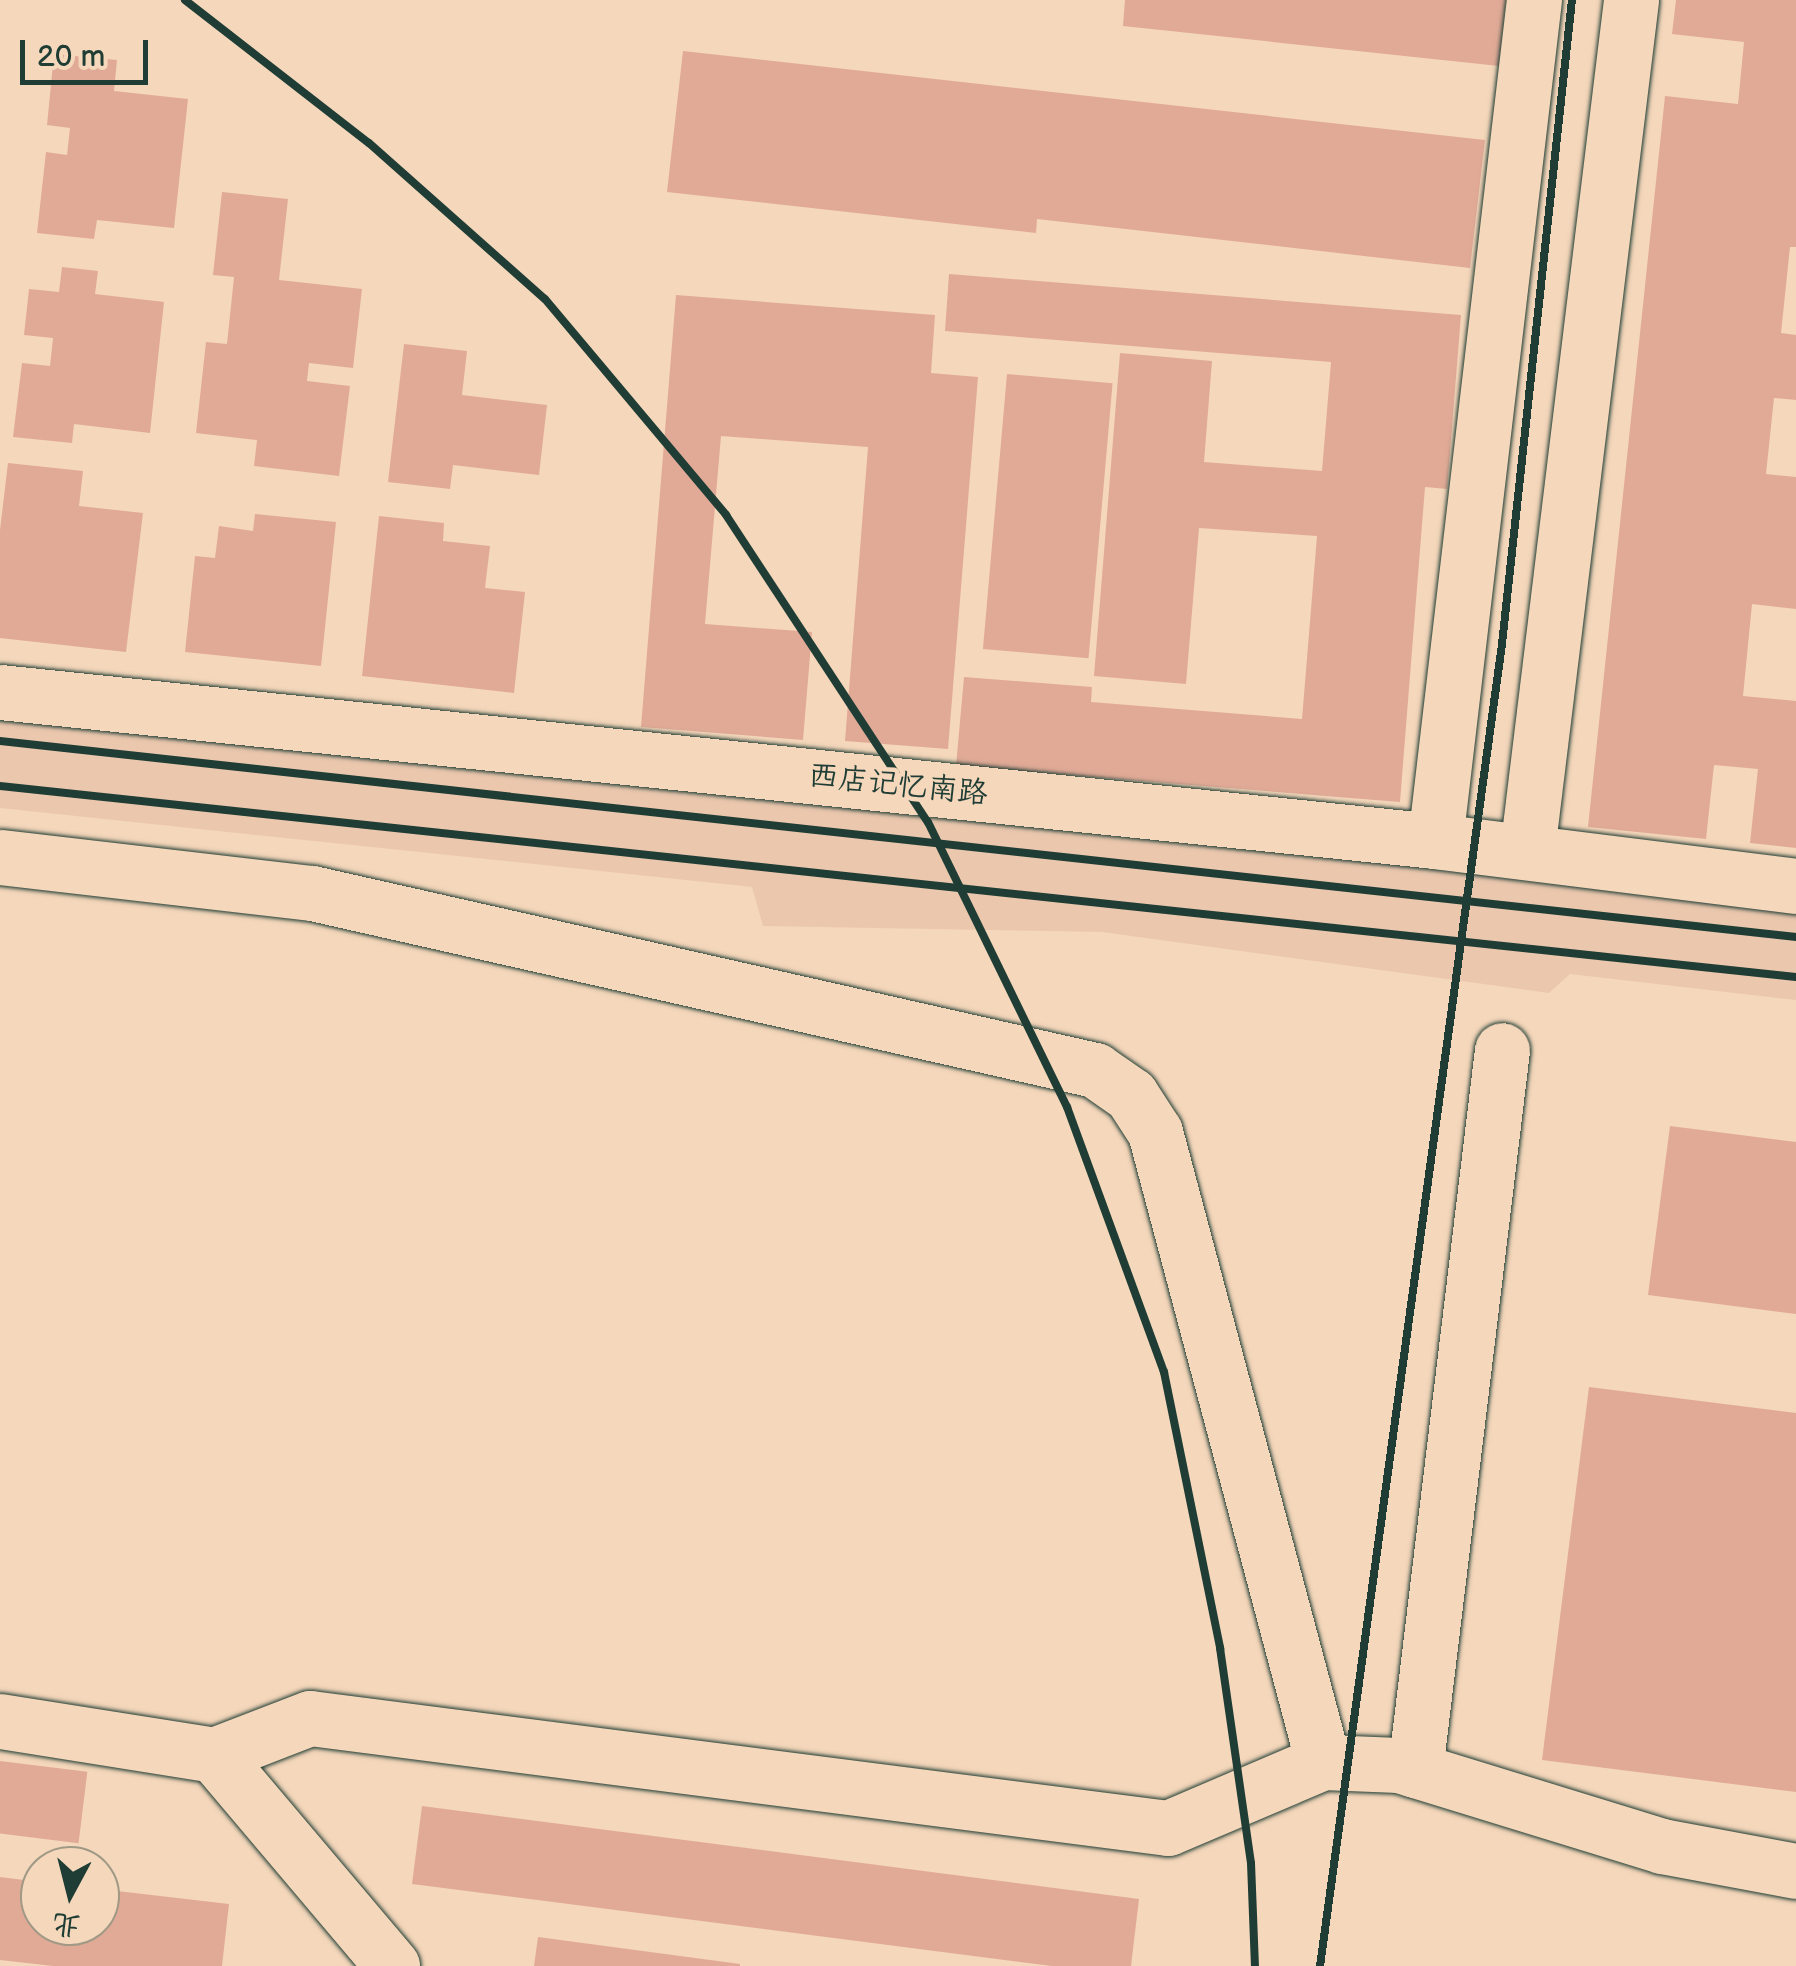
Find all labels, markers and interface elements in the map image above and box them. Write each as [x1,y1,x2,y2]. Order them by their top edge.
scale bar [25,20,152,82]
text: 20 m [37,39,105,75]
street label: 西店记忆南路 [807,758,989,812]
north arrow [20,1846,120,1946]
text: 北 [51,1906,82,1942]

